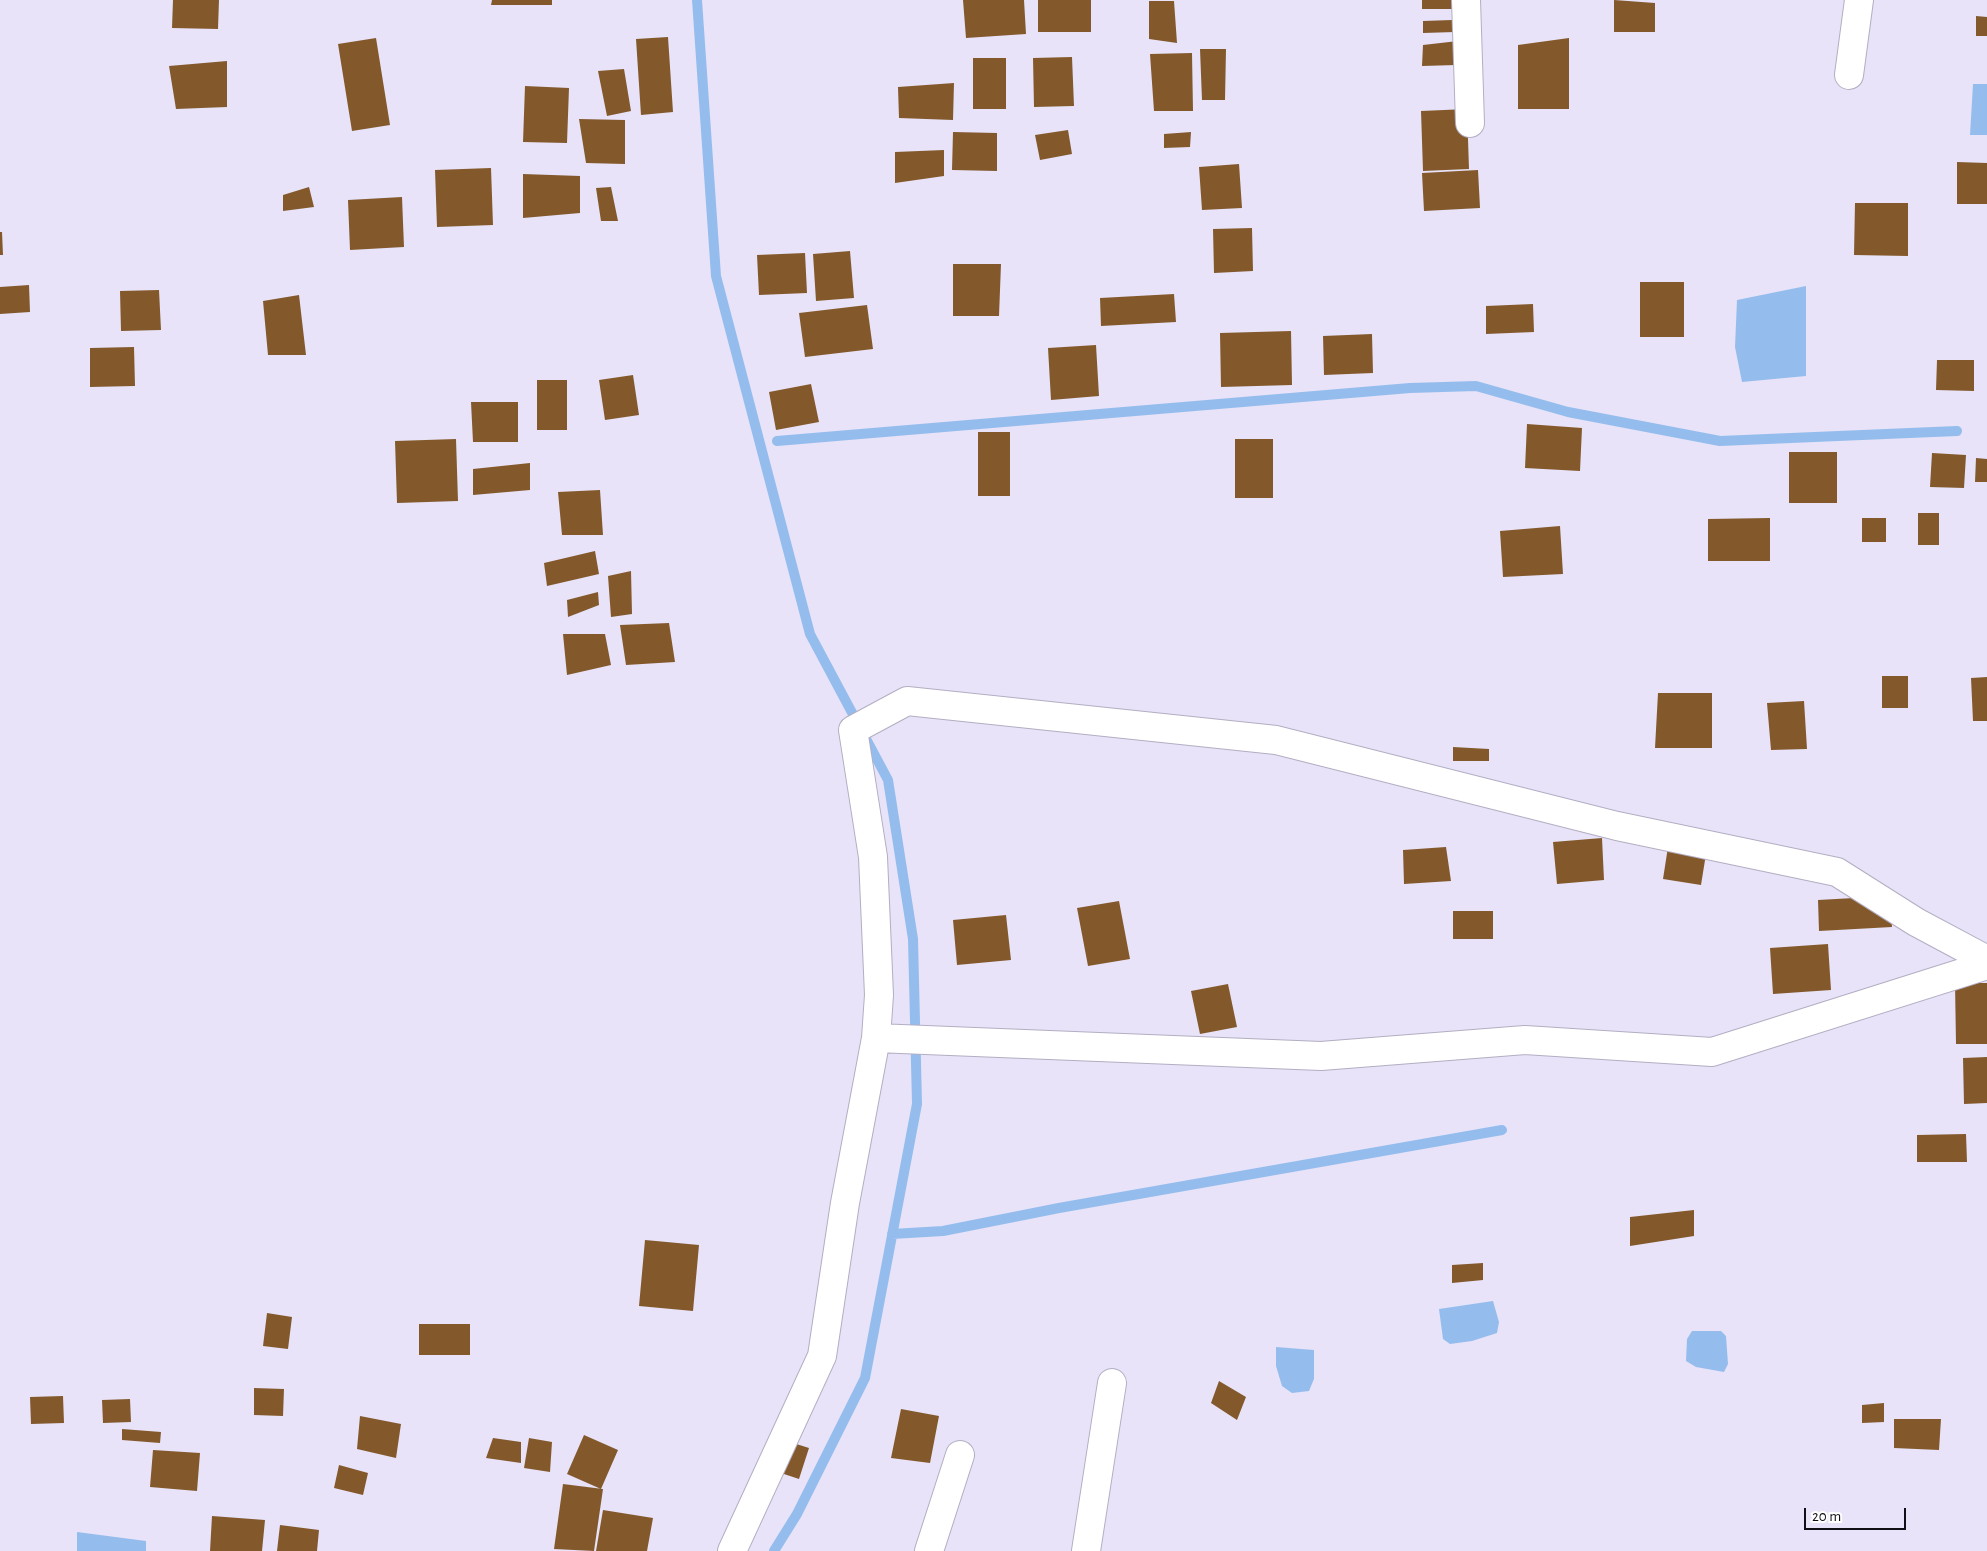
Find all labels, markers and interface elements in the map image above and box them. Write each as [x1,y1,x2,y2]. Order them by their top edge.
scale bar [1807,1498,1910,1530]
text: 20 m [1812,1509,1841,1524]

